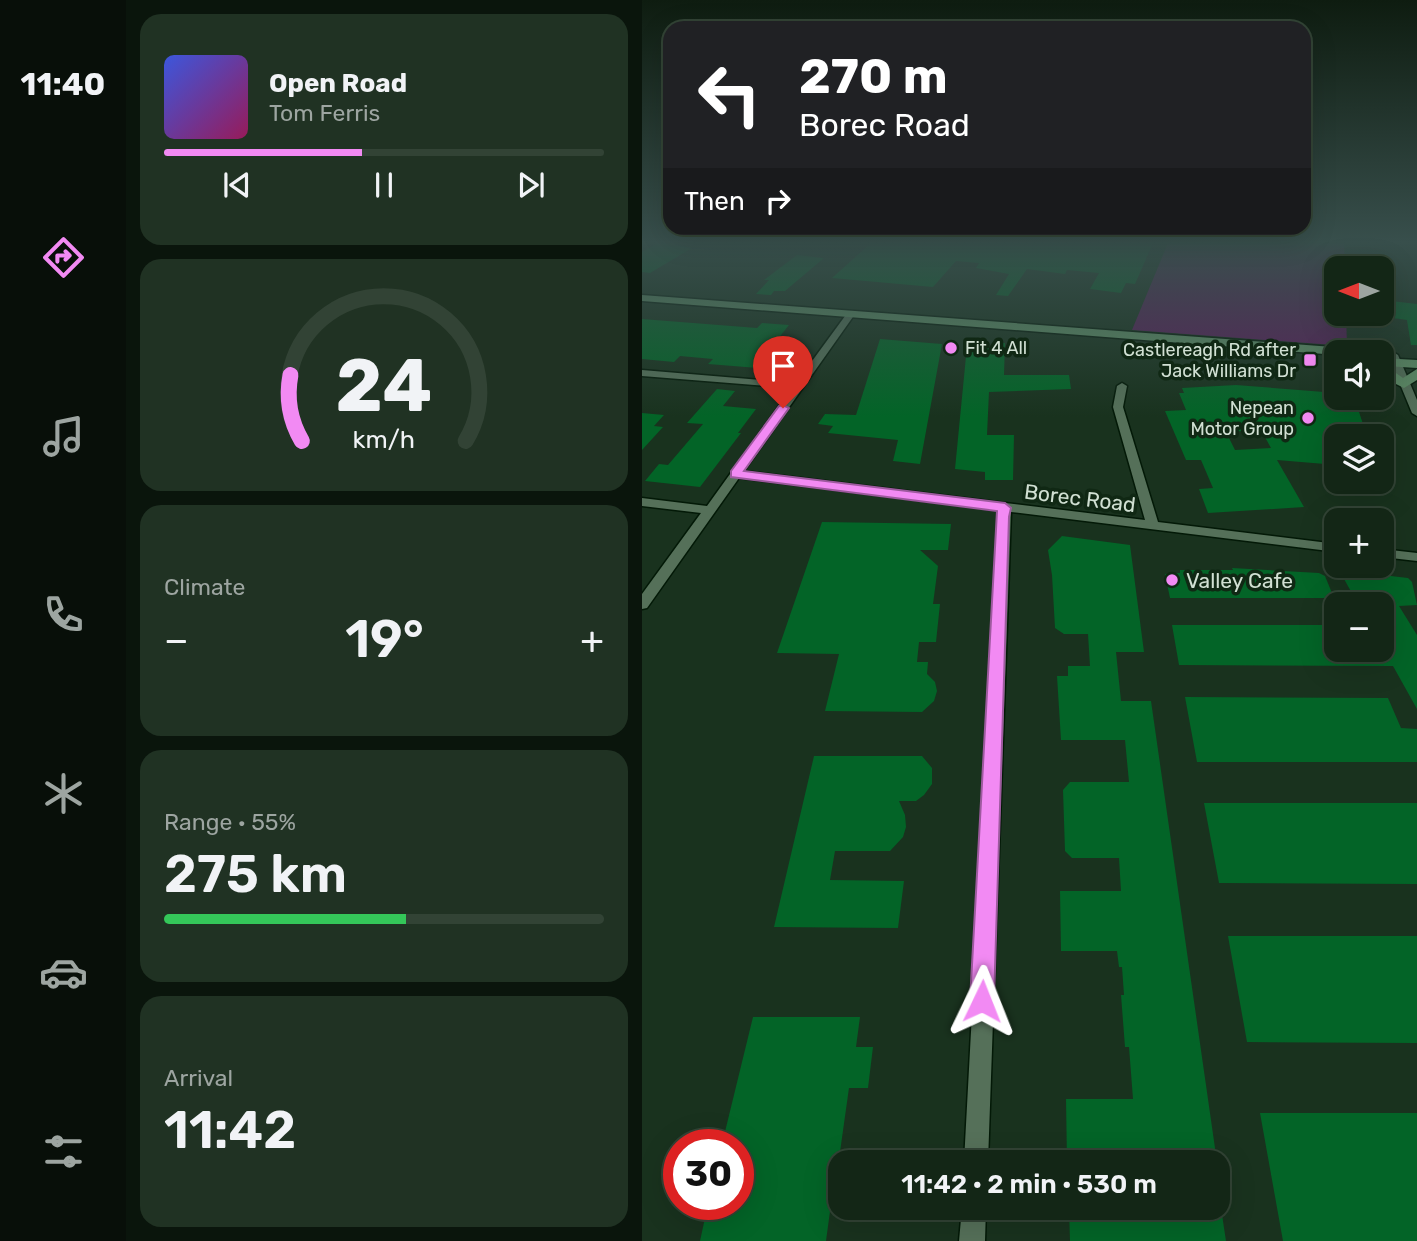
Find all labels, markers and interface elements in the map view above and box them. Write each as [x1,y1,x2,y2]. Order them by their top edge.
text: 270 m [799,47,948,105]
icon: left [684,49,775,140]
text: 11:40 [21,65,105,103]
text: Open Road [269,68,407,99]
text: Tom Ferris [269,99,380,127]
text: Borec Road [799,106,970,144]
icon: previous [218,166,256,204]
icon: pause [365,166,403,204]
icon: next [512,166,550,204]
icon: right [759,182,797,220]
text: Then [684,186,745,217]
icon: directions [39,233,88,282]
north arrow [1324,256,1394,326]
map controls [1324,256,1394,662]
pin [753,336,813,408]
place label: Fit 4 All [965,337,1027,359]
place label: Castlereagh Rd after Jack Williams Dr [1123,339,1296,382]
marker: Fit 4 All [943,340,959,356]
button: sound [1324,340,1394,410]
text: 24 [336,344,432,430]
icon: arrive [764,347,802,385]
marker: Castlereagh Rd after Jack Williams Dr [1302,352,1318,368]
place label: Nepean Motor Group [1190,397,1294,440]
marker: Nepean Motor Group [1300,410,1316,426]
icon: music [39,412,88,461]
button: layers [1324,424,1394,494]
text: km/h [353,425,415,454]
street label: Borec Road [1023,479,1137,517]
button: + [1324,508,1394,578]
place label: Valley Cafe [1186,568,1293,593]
marker: Valley Cafe [1164,572,1180,588]
text: Climate [164,573,245,601]
icon: phone [39,590,88,639]
button: − [1324,592,1394,662]
text: 19° [345,608,424,670]
text: − [164,617,189,663]
text: + [580,617,604,663]
icon: climate [39,769,88,818]
text: Range · 55% [164,808,296,836]
text: 275 km [164,843,347,905]
icon: car [39,948,88,997]
position arrow [945,964,1019,1038]
text: Arrival [164,1064,233,1092]
text: 11:42 [164,1099,296,1161]
icon: filters [39,1127,88,1176]
speed limit sign: 30 [663,1129,754,1220]
text: 11:42 · 2 min · 530 m [901,1169,1157,1200]

